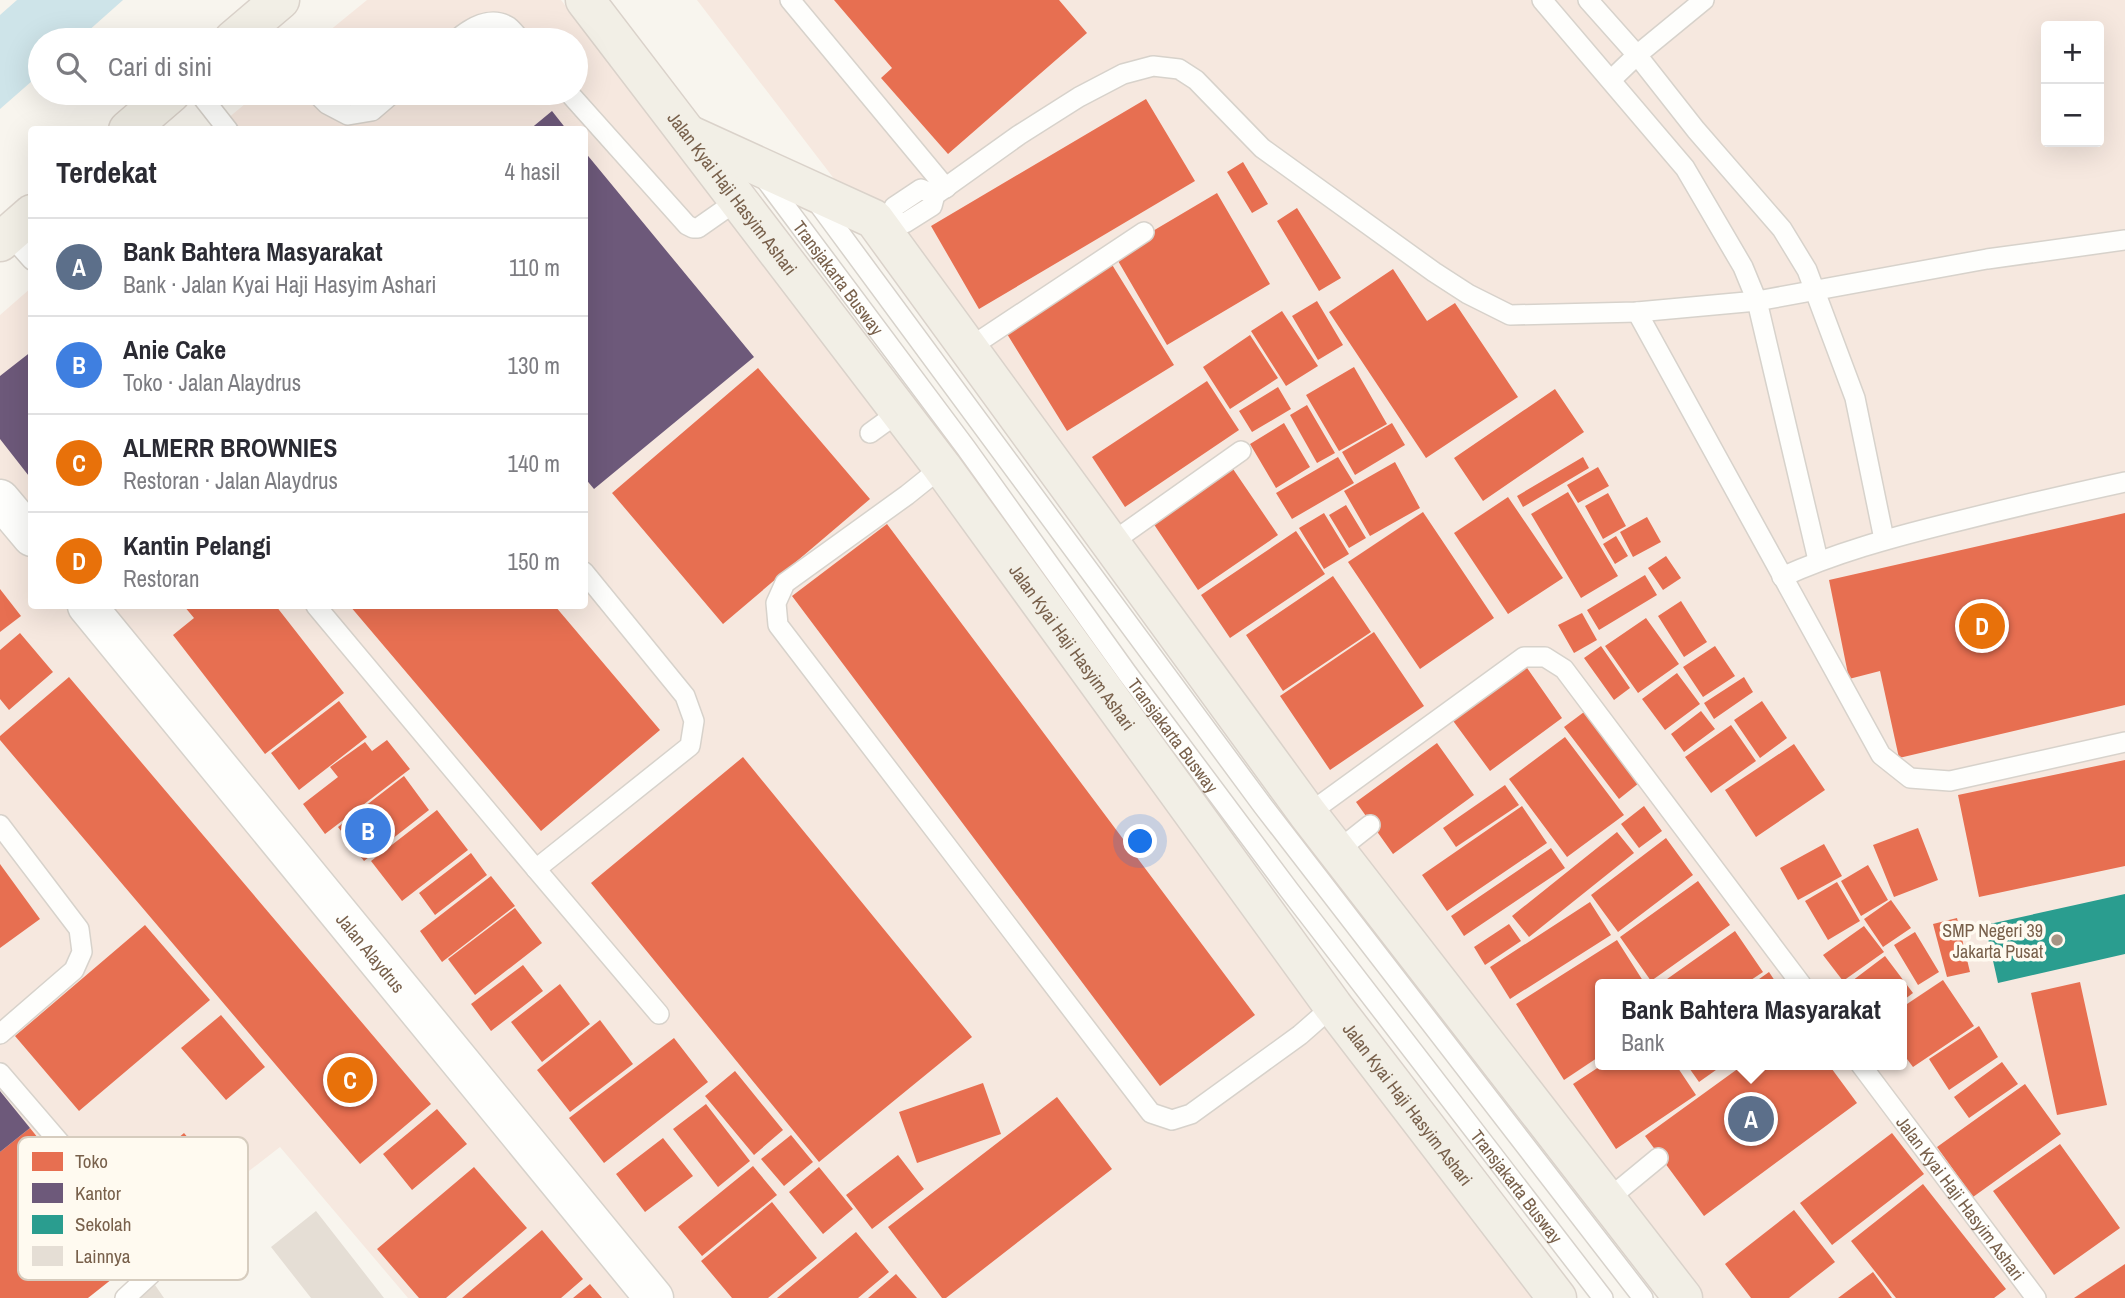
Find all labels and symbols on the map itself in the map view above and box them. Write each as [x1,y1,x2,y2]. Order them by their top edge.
street label: Jalan Kyai Haji Hasyim Ashari [662,106,803,280]
street label: Transjakarta Busway [787,215,890,341]
street label: Jalan Kyai Haji Hasyim Ashari [1004,559,1141,735]
pin: D [1959,600,2005,652]
street label: Transjakarta Busway [1122,673,1225,798]
pin: B [345,805,391,857]
your location [1123,824,1157,858]
street label: Jalan Alaydrus [331,907,411,998]
place label: SMP Negeri 39 Jakarta Pusat [1942,918,2043,964]
marker: SMP Negeri 39 Jakarta Pusat [2049,932,2065,948]
street label: Jalan Kyai Haji Hasyim Ashari [1337,1017,1479,1191]
pin: C [327,1054,373,1106]
pin: A [1728,1093,1774,1145]
street label: Jalan Kyai Haji Hasyim Ashari [1891,1110,2031,1285]
street label: Transjakarta Busway [1465,1124,1569,1249]
legend [18,1137,248,1280]
text: Toko [75,1148,108,1174]
text: Kantor [75,1180,122,1206]
text: Sekolah [75,1211,131,1237]
text: Lainnya [75,1243,131,1269]

